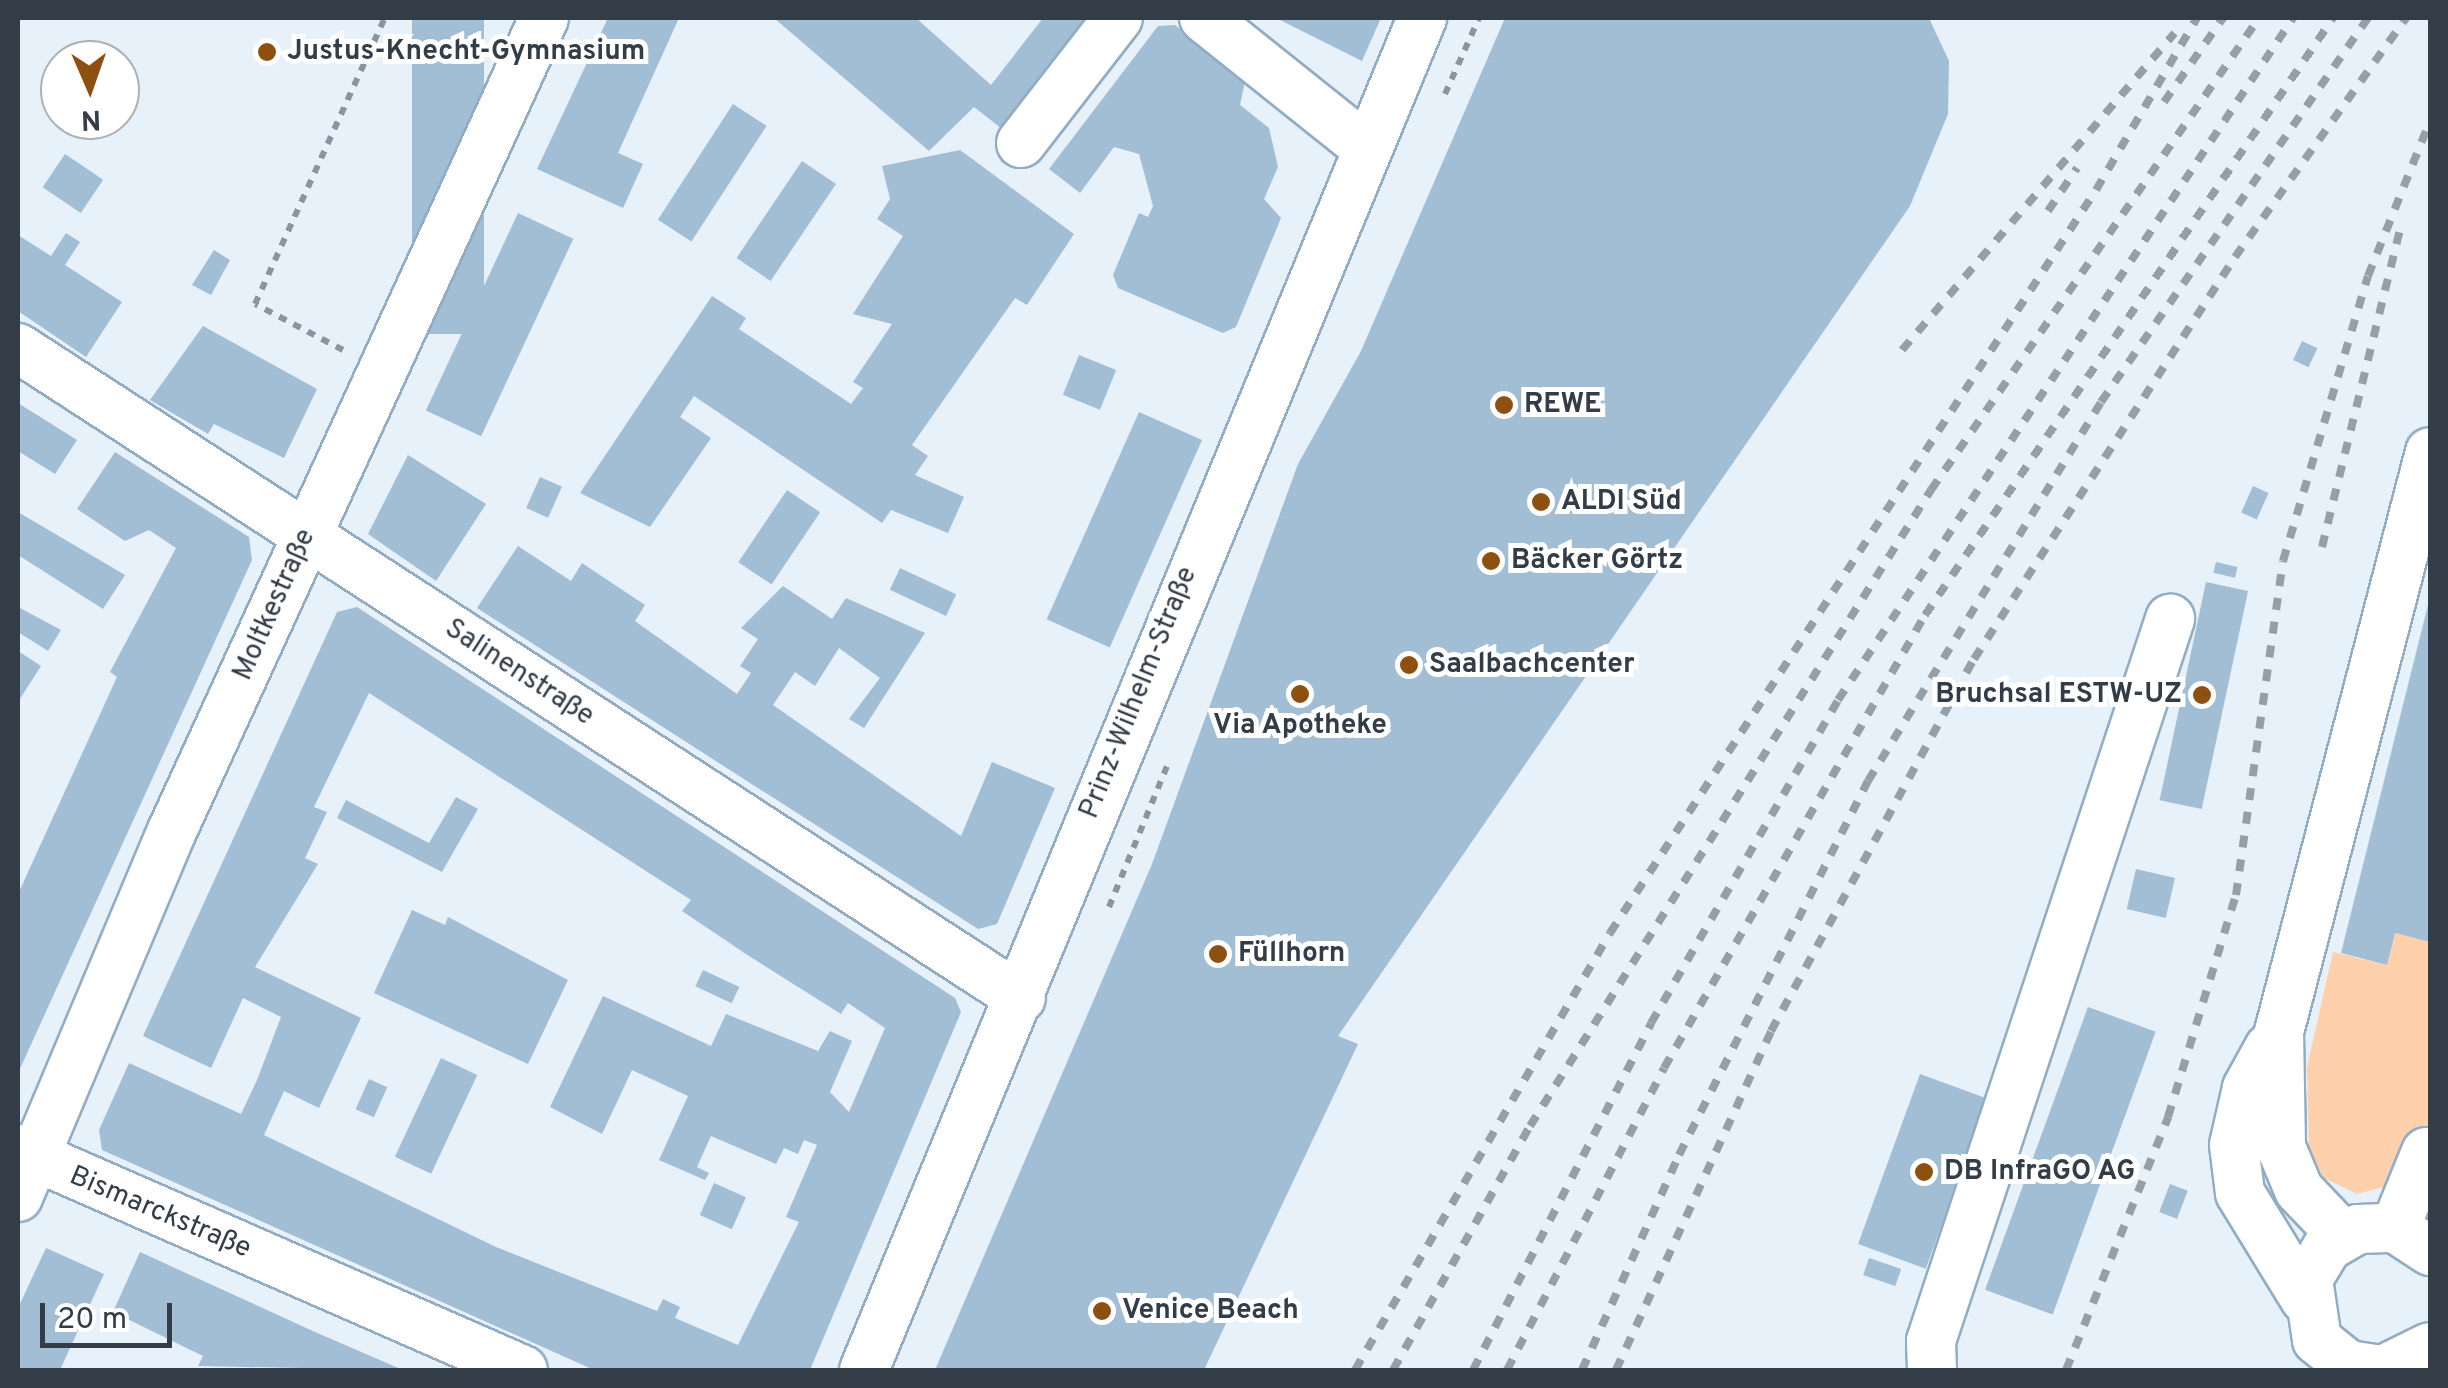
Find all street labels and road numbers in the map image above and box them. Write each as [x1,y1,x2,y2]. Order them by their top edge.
street label: Moltkestraße [227,524,323,686]
street label: Prinz-Wilhelm-Straße [1073,562,1205,824]
street label: Salinenstraße [438,612,600,734]
street label: Bismarckstraße [64,1160,256,1266]

